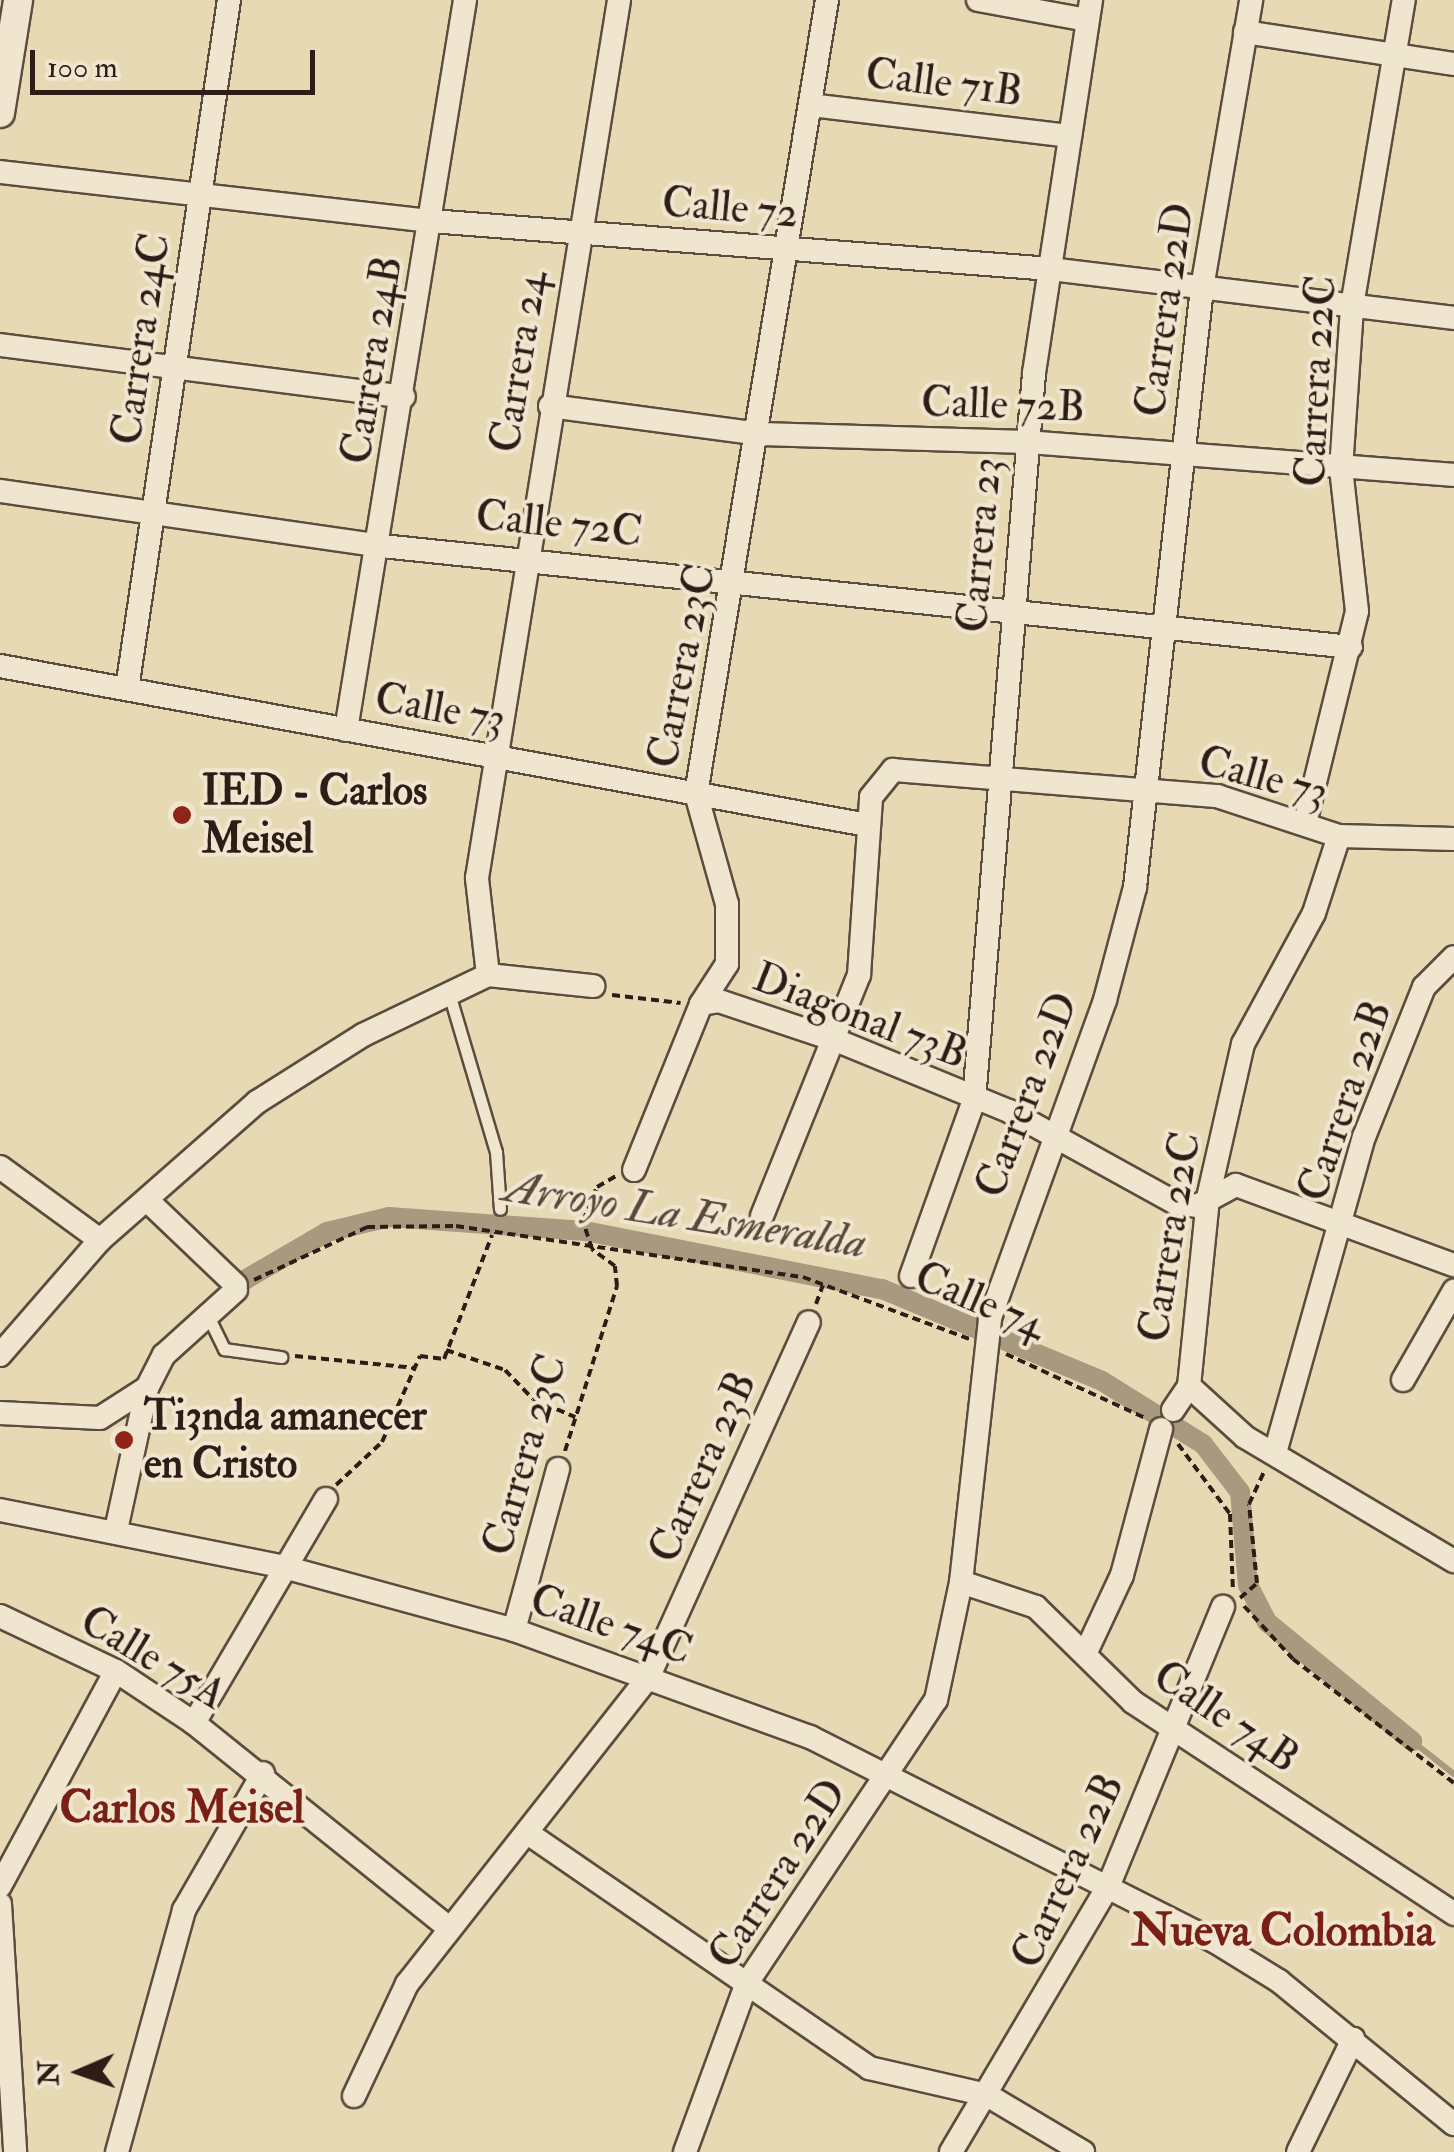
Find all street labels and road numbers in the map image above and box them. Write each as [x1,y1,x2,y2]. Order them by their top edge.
street label: Calle 71B [863,48,1025,118]
street label: Calle 72 [660,177,800,239]
street label: Carrera 22D [1125,200,1205,420]
street label: Carrera 24C [101,230,181,448]
street label: Carrera 24B [331,252,413,468]
street label: Carrera 24 [480,268,558,456]
street label: Carrera 22C [1285,274,1347,488]
street label: Calle 72B [920,377,1086,433]
street label: Carrera 23 [947,455,1013,635]
street label: Calle 72C [473,490,645,558]
street label: Carrera 23C [638,560,726,772]
street label: Calle 73 [371,673,509,745]
street label: Calle 73 [1193,736,1333,818]
street label: Diagonal 73B [746,952,974,1080]
street label: Carrera 22D [965,986,1089,1204]
street label: Carrera 22B [1287,994,1403,1208]
street label: Carrera 22C [1129,1129,1211,1345]
street label: Calle 74 [907,1251,1053,1351]
street label: Carrera 23C [472,1349,578,1561]
street label: Carrera 23B [639,1364,767,1570]
street label: Calle 74C [524,1574,698,1676]
street label: Calle 75A [71,1595,235,1721]
street label: Calle 74B [1144,1650,1308,1784]
street label: Carrera 22B [1001,1766,1135,1976]
street label: Carrera 22D [698,1770,858,1978]

